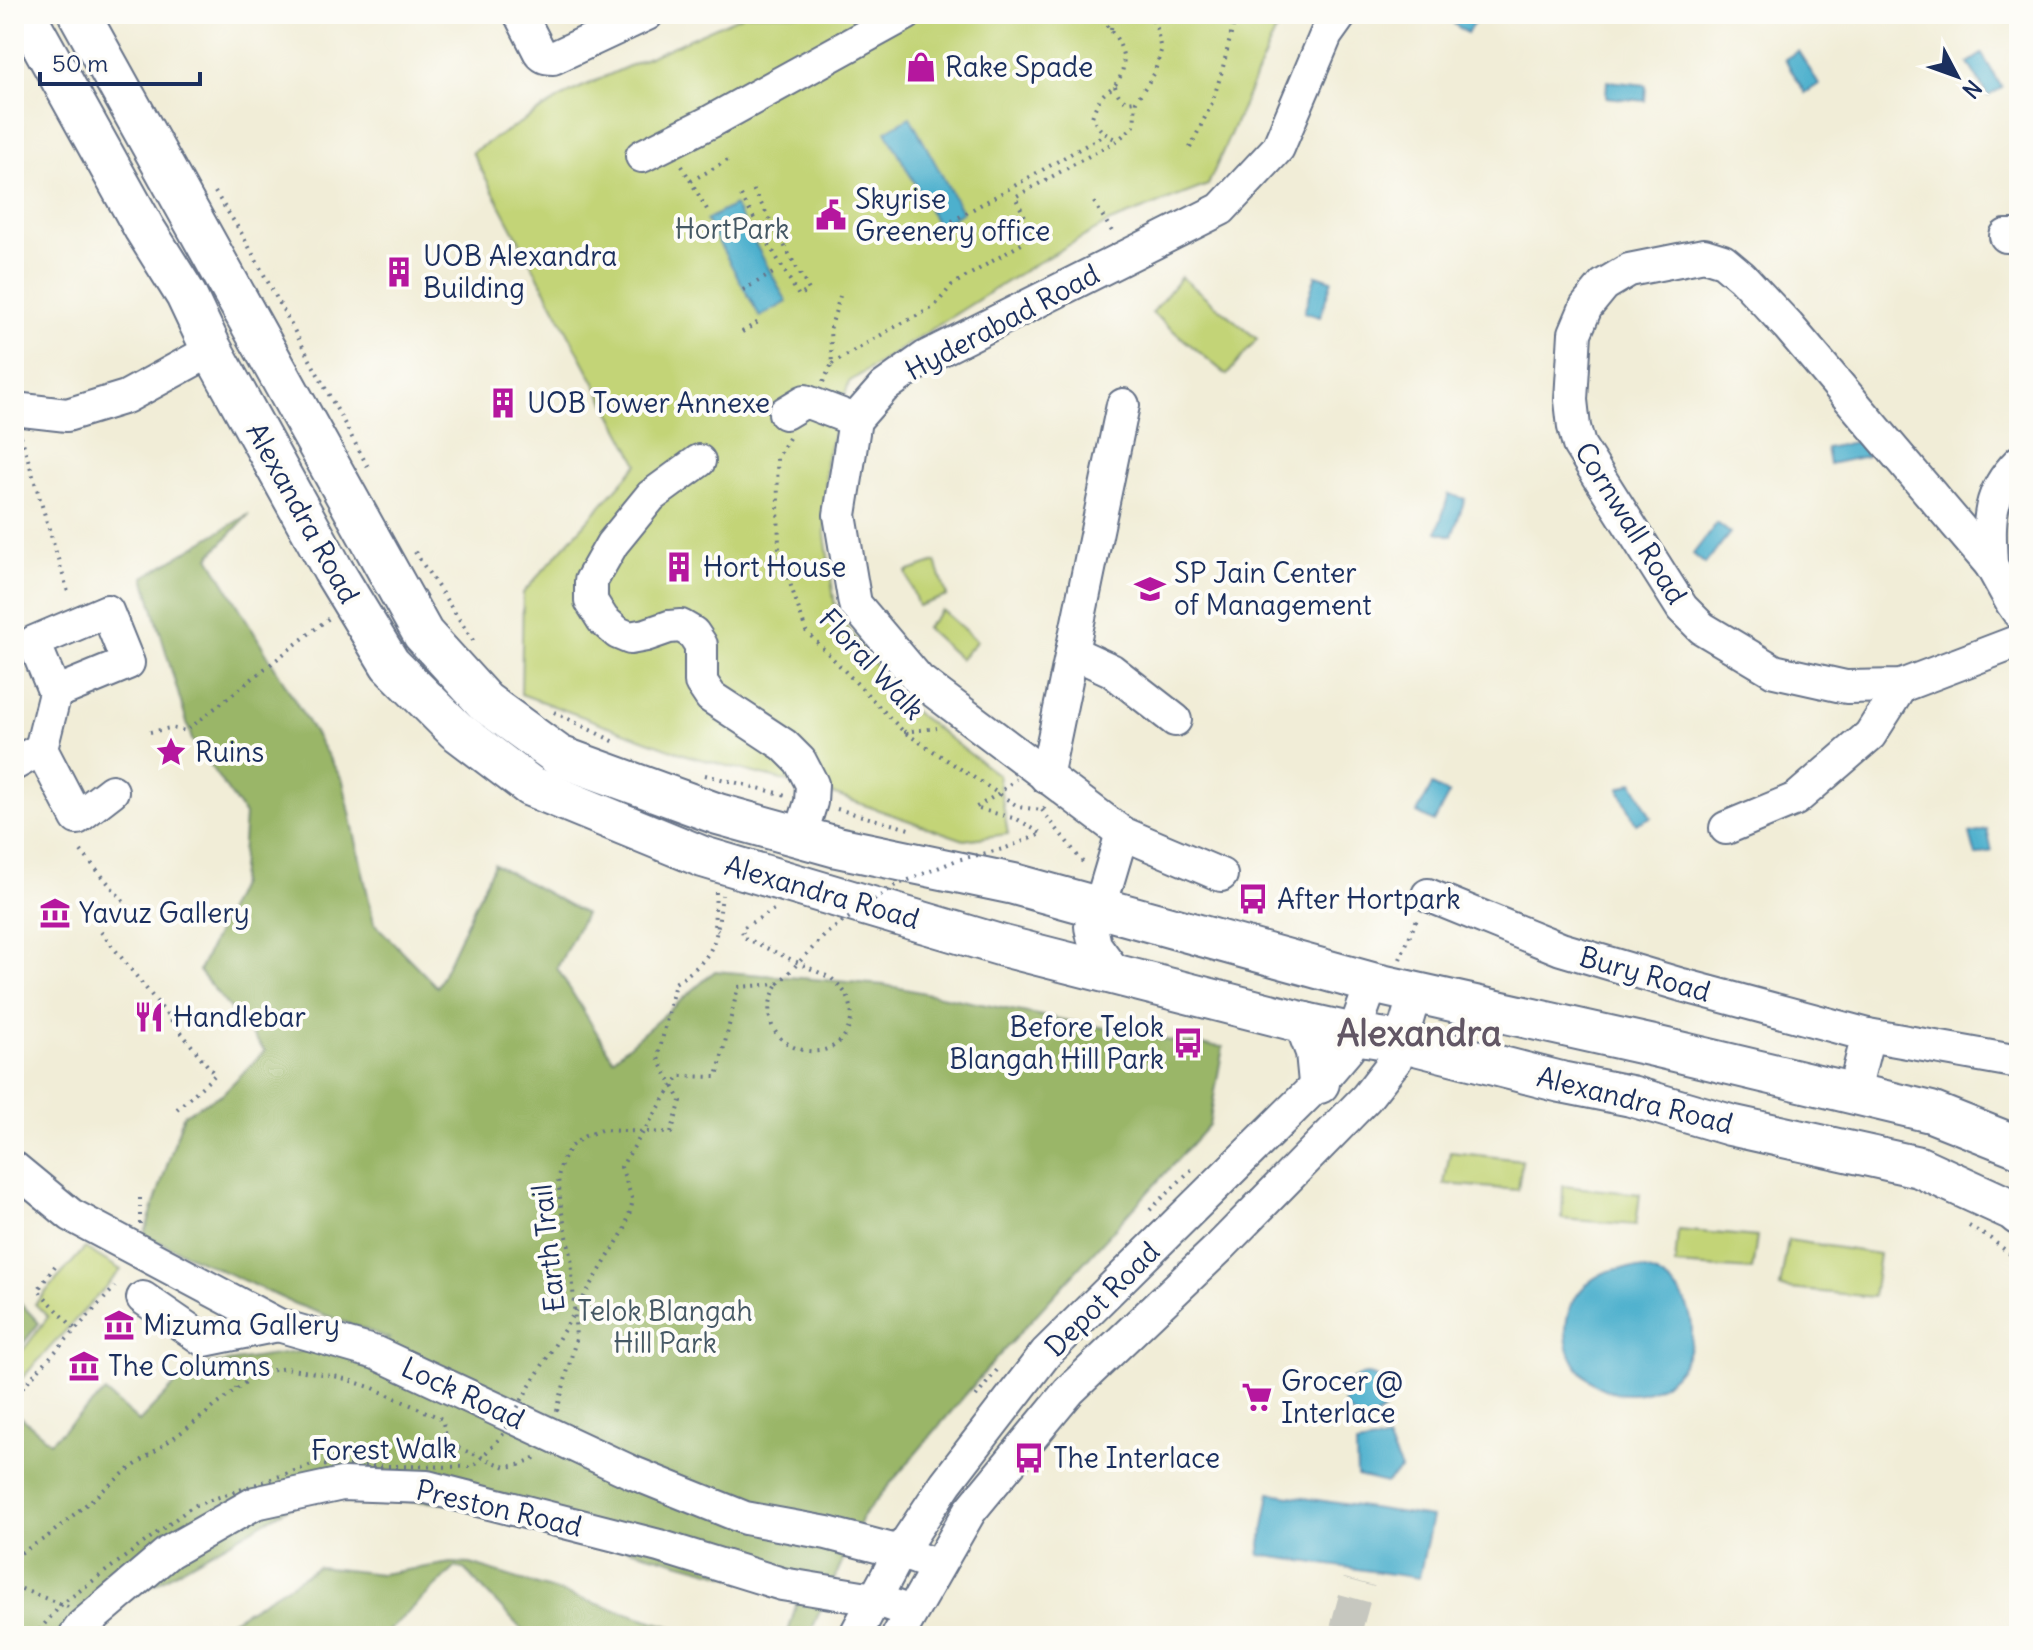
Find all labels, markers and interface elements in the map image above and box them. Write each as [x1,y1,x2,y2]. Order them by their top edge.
scale bar [40,36,200,86]
north arrow [1917,36,1997,116]
text: 50 m [52,48,108,78]
place label: Rake Spade [945,49,1093,85]
shop icon: Rake Spade [904,50,938,84]
text: N [1957,74,1988,104]
place label: Skyrise Greenery office [855,181,1050,249]
public building icon: Skyrise Greenery office [814,198,848,232]
park label: HortPark [675,211,789,247]
place label: UOB Alexandra Building [423,238,617,306]
building icon: UOB Alexandra Building [382,255,416,289]
street label: Hyderabad Road [899,256,1105,388]
place label: UOB Tower Annexe [527,385,770,421]
building icon: UOB Tower Annexe [486,386,520,420]
street label: Alexandra Road [239,416,367,610]
street label: Cornwall Road [1567,435,1695,611]
place label: Hort House [703,549,846,585]
building icon: Hort House [662,550,696,584]
place label: SP Jain Center of Management [1174,555,1372,623]
school or university icon: SP Jain Center of Management [1133,572,1167,606]
street label: Floral Walk [811,601,933,727]
place label: Ruins [195,734,264,770]
place icon: Ruins [154,735,188,769]
street label: Alexandra Road [721,847,923,937]
place label: After Hortpark [1277,881,1461,917]
bus stop icon: After Hortpark [1236,882,1270,916]
place label: Yavuz Gallery [79,895,250,931]
museum icon: Yavuz Gallery [38,896,72,930]
street label: Bury Road [1575,938,1715,1010]
place label: Handlebar [173,999,306,1035]
restaurant icon: Handlebar [132,1000,166,1034]
place label: Before Telok Blangah Hill Park [949,1009,1164,1077]
district label: Alexandra [1336,1011,1502,1056]
bus stop icon: Before Telok Blangah Hill Park [1171,1026,1205,1060]
street label: Alexandra Road [1533,1058,1737,1142]
street label: Earth Trail [523,1182,573,1314]
street label: Depot Road [1037,1234,1167,1364]
park label: Telok Blangah Hill Park [577,1293,753,1361]
place label: Mizuma Gallery [143,1307,340,1343]
museum icon: Mizuma Gallery [102,1308,136,1342]
place label: The Columns [108,1348,271,1384]
museum icon: The Columns [67,1349,101,1383]
street label: Lock Road [396,1349,530,1437]
place label: Grocer @ Interlace [1281,1363,1403,1431]
supermarket icon: Grocer @ Interlace [1240,1380,1274,1414]
street label: Forest Walk [311,1430,457,1468]
place label: The Interlace [1053,1440,1220,1476]
bus stop icon: The Interlace [1012,1441,1046,1475]
street label: Preston Road [413,1471,585,1545]

